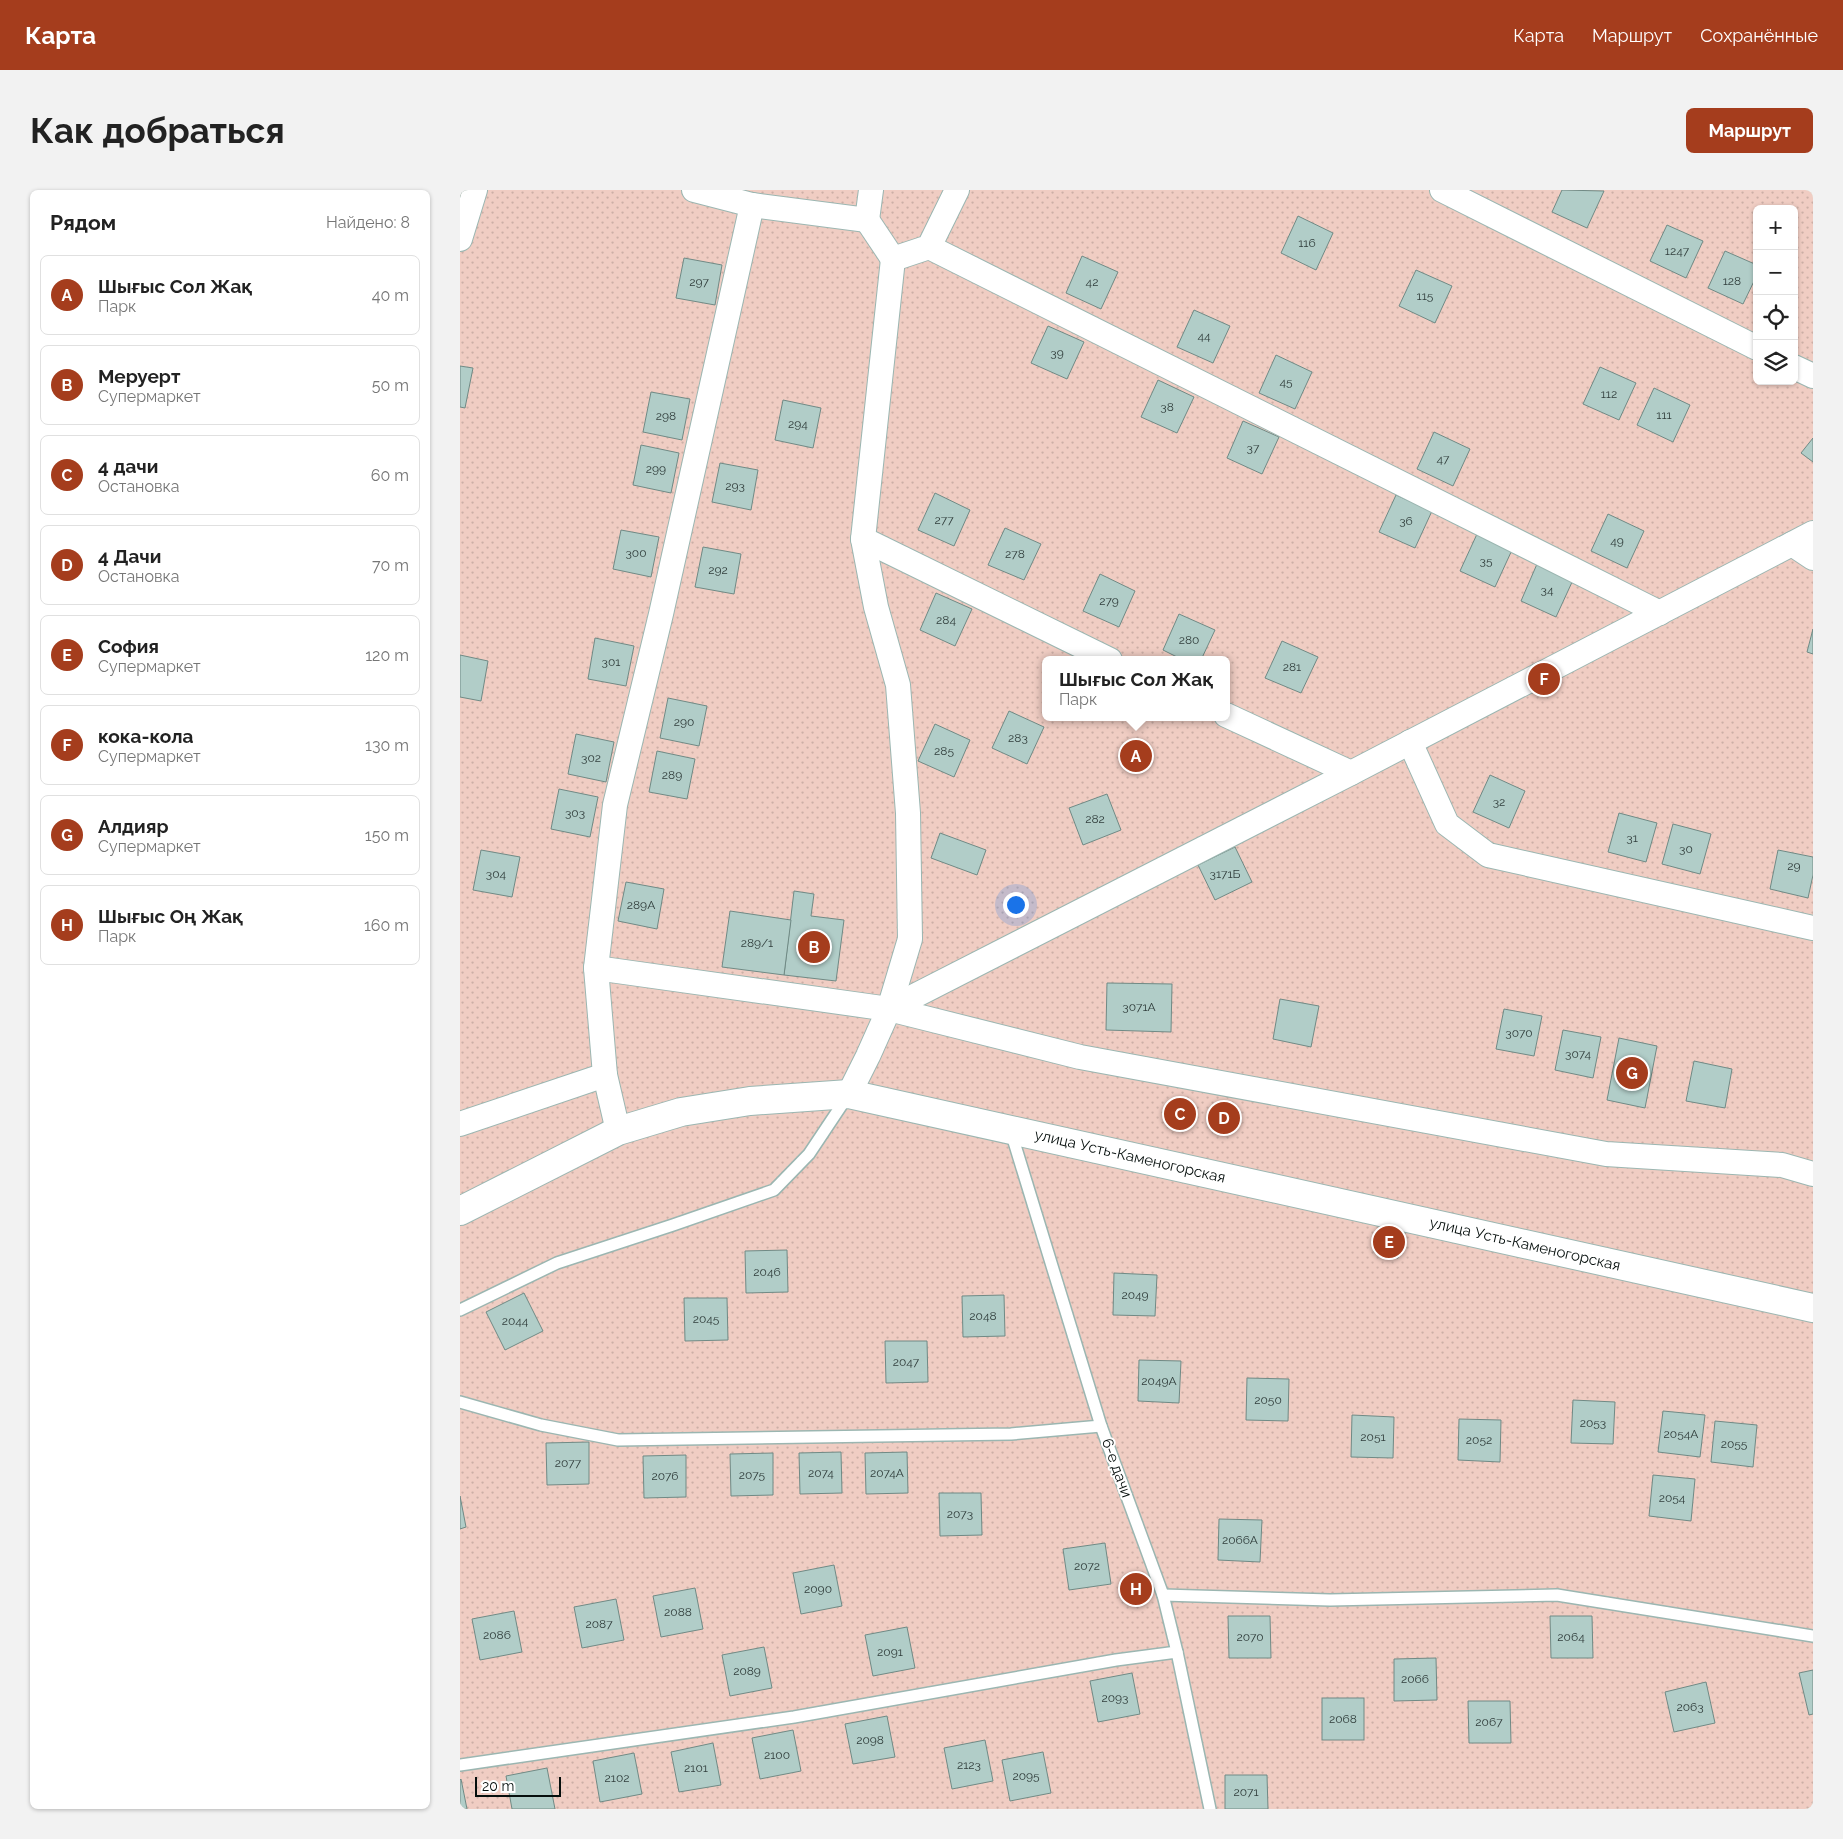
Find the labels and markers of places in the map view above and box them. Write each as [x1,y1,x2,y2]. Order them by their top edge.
pin: F [1528,660,1560,698]
pin: A [1120,737,1152,775]
pin: B [798,928,830,966]
pin: G [1616,1054,1648,1092]
pin: C [1164,1095,1196,1133]
pin: D [1208,1099,1240,1137]
pin: E [1373,1223,1405,1261]
pin: H [1120,1570,1152,1608]

